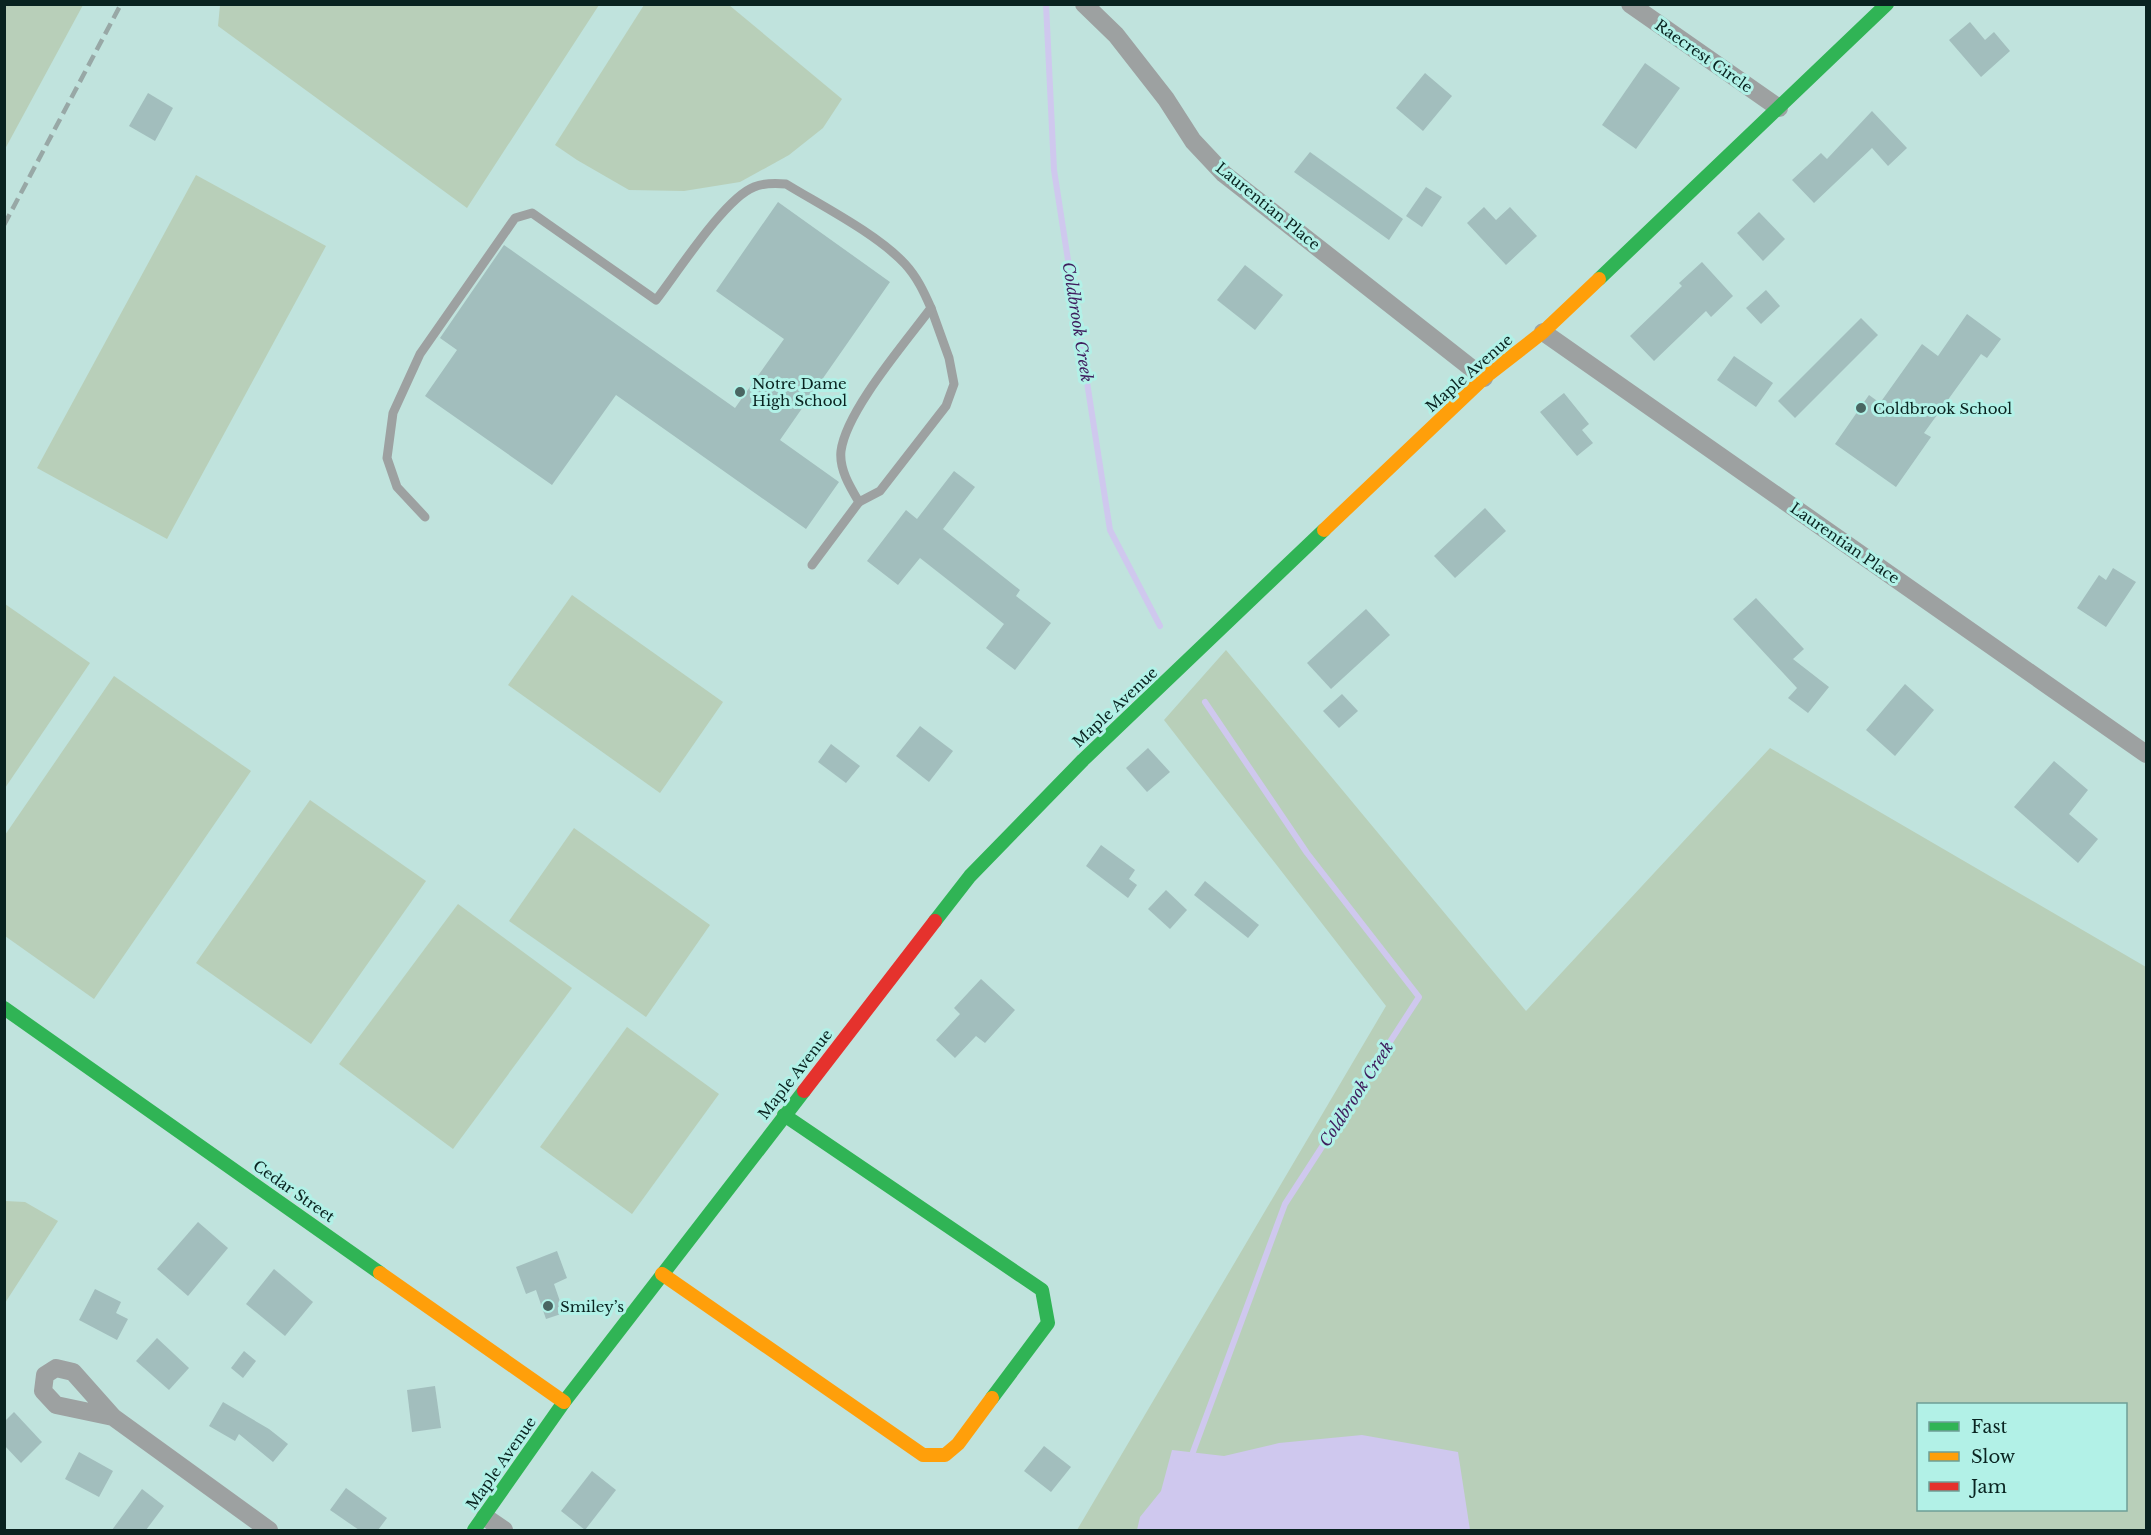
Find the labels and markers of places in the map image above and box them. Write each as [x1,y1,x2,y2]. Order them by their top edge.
place label: Notre Dame High School [752,374,847,410]
marker: Notre Dame High School [733,385,747,399]
place label: Coldbrook School [1873,399,2012,418]
marker: Coldbrook School [1854,401,1868,415]
place label: Smiley’s [560,1297,624,1316]
marker: Smiley’s [541,1299,555,1313]

